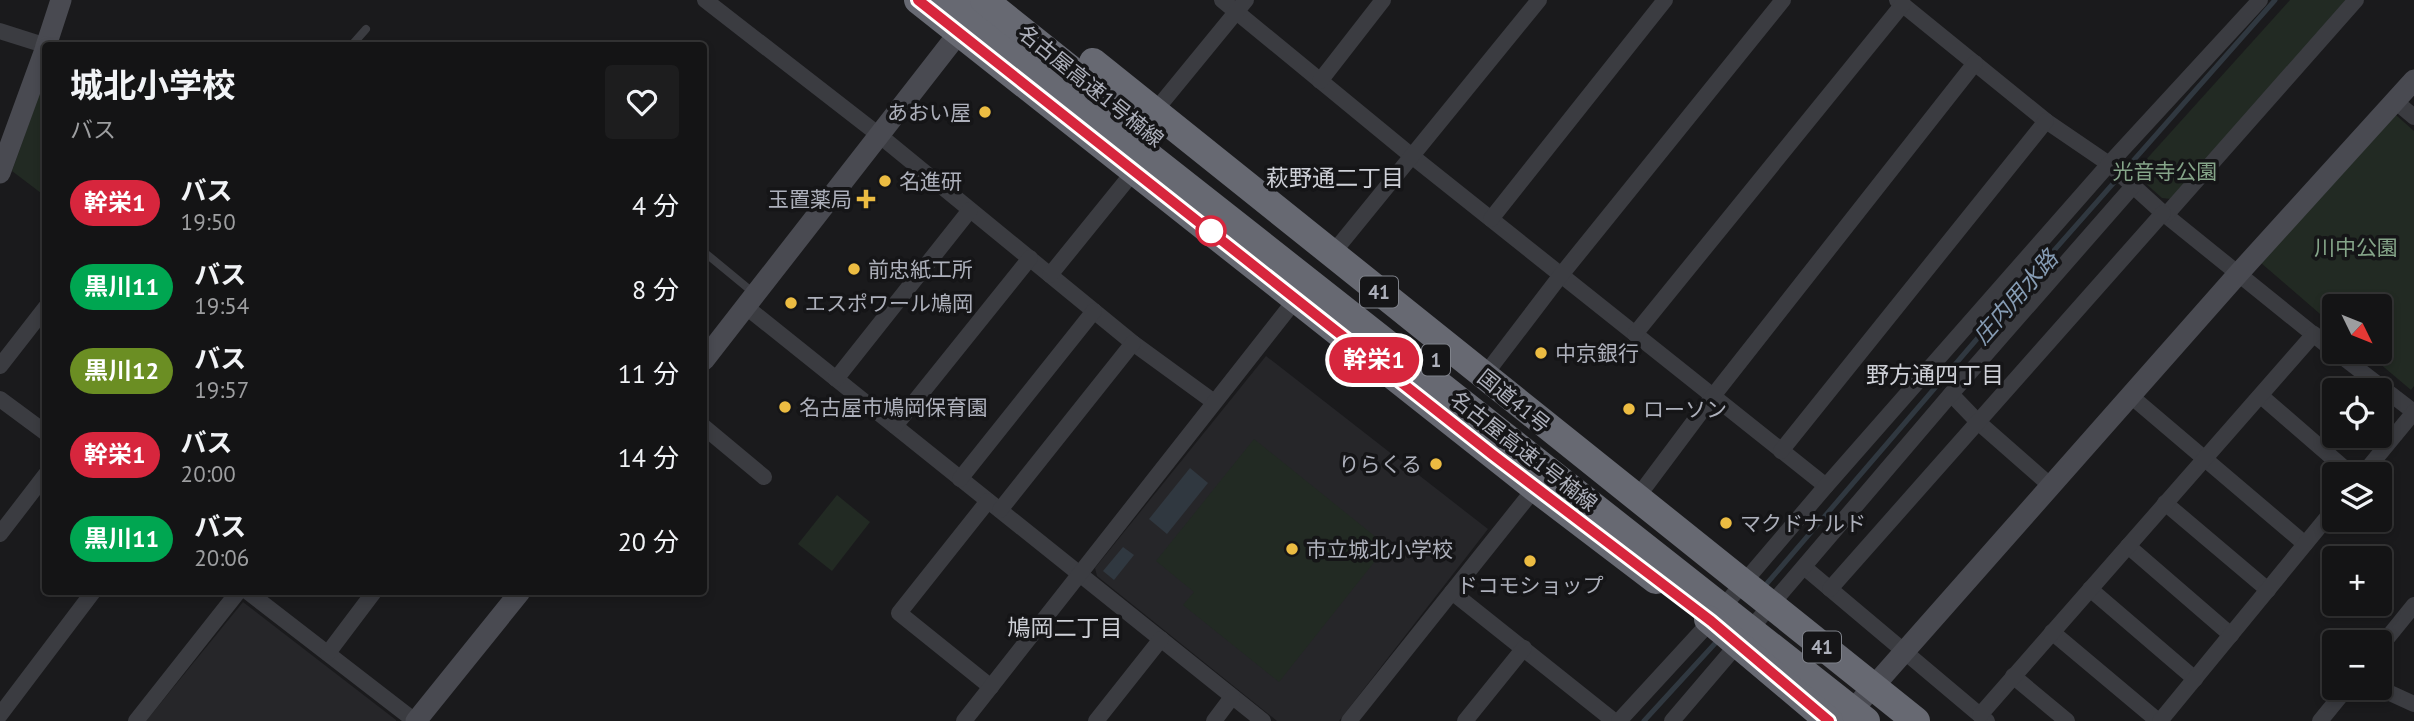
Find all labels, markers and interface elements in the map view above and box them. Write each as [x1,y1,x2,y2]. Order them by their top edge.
street label: 名古屋高速1号楠線 [1013,19,1169,153]
text: 城北小学校 [70,63,235,106]
button: heart [605,65,679,139]
place label: あおい屋 [887,99,971,126]
marker: あおい屋 [977,104,993,120]
text: バス [70,115,116,144]
park label: 光音寺公園 [2113,158,2218,185]
district label: 萩野通二丁目 [1266,163,1404,192]
place label: 名進研 [899,168,962,195]
marker: 名進研 [877,173,893,189]
text: バス [181,174,233,207]
place label: 玉置薬局 [768,186,852,213]
text: 幹栄1 [84,187,146,218]
text: 4 分 [632,189,679,222]
marker: 玉置薬局 [858,191,874,207]
text: 19:50 [181,207,236,236]
unlabelled marker [1196,216,1226,246]
park label: 川中公園 [2314,234,2398,261]
water label: 庄内用水路 [1966,243,2065,350]
place label: 前忠紙工所 [868,256,973,283]
text: バス [194,258,246,291]
marker: 前忠紙工所 [846,261,862,277]
text: 黒川11 [84,271,159,302]
text: 8 分 [632,273,679,306]
road number: 41 [1360,276,1398,308]
place label: エスポワール鳩岡 [805,290,973,317]
text: 19:54 [194,291,249,320]
north arrow [2322,294,2392,364]
map controls [2322,294,2392,700]
marker: エスポワール鳩岡 [783,295,799,311]
line badge: 幹栄1 [1334,337,1414,383]
place label: 中京銀行 [1555,340,1639,367]
text: バス [194,342,246,375]
text: 幹栄1 [1343,344,1405,375]
road number: 1 [1422,344,1450,376]
marker: 中京銀行 [1533,345,1549,361]
text: 黒川12 [84,355,159,386]
text: 11 分 [618,357,679,390]
district label: 野方通四丁目 [1866,360,2004,389]
street label: 国道41号 [1472,363,1556,439]
text: 19:57 [194,375,249,404]
button: locate [2322,378,2392,448]
street label: 名古屋高速1号楠線 [1445,385,1603,517]
place label: 名古屋市鳩岡保育園 [799,394,988,421]
place label: ローソン [1643,396,1727,423]
marker: 名古屋市鳩岡保育園 [777,399,793,415]
marker: ローソン [1621,401,1637,417]
text: バス [181,426,233,459]
text: 幹栄1 [84,439,146,470]
text: 14 分 [618,441,679,474]
place label: りらくる [1338,451,1422,478]
marker: りらくる [1428,456,1444,472]
text: 20:00 [181,459,236,488]
button: layers [2322,462,2392,532]
text: バス [194,510,246,543]
place label: マクドナルド [1740,510,1866,537]
marker: マクドナルド [1718,515,1734,531]
text: 黒川11 [84,523,159,554]
text: 20 分 [618,525,679,558]
place label: 市立城北小学校 [1306,536,1453,563]
marker: 市立城北小学校 [1284,541,1300,557]
text: 20:06 [194,543,249,572]
button: + [2322,546,2392,616]
marker: ドコモショップ [1522,553,1538,569]
place label: ドコモショップ [1457,572,1604,599]
district label: 鳩岡二丁目 [1008,613,1123,642]
button: − [2322,630,2392,700]
road number: 41 [1803,632,1841,662]

